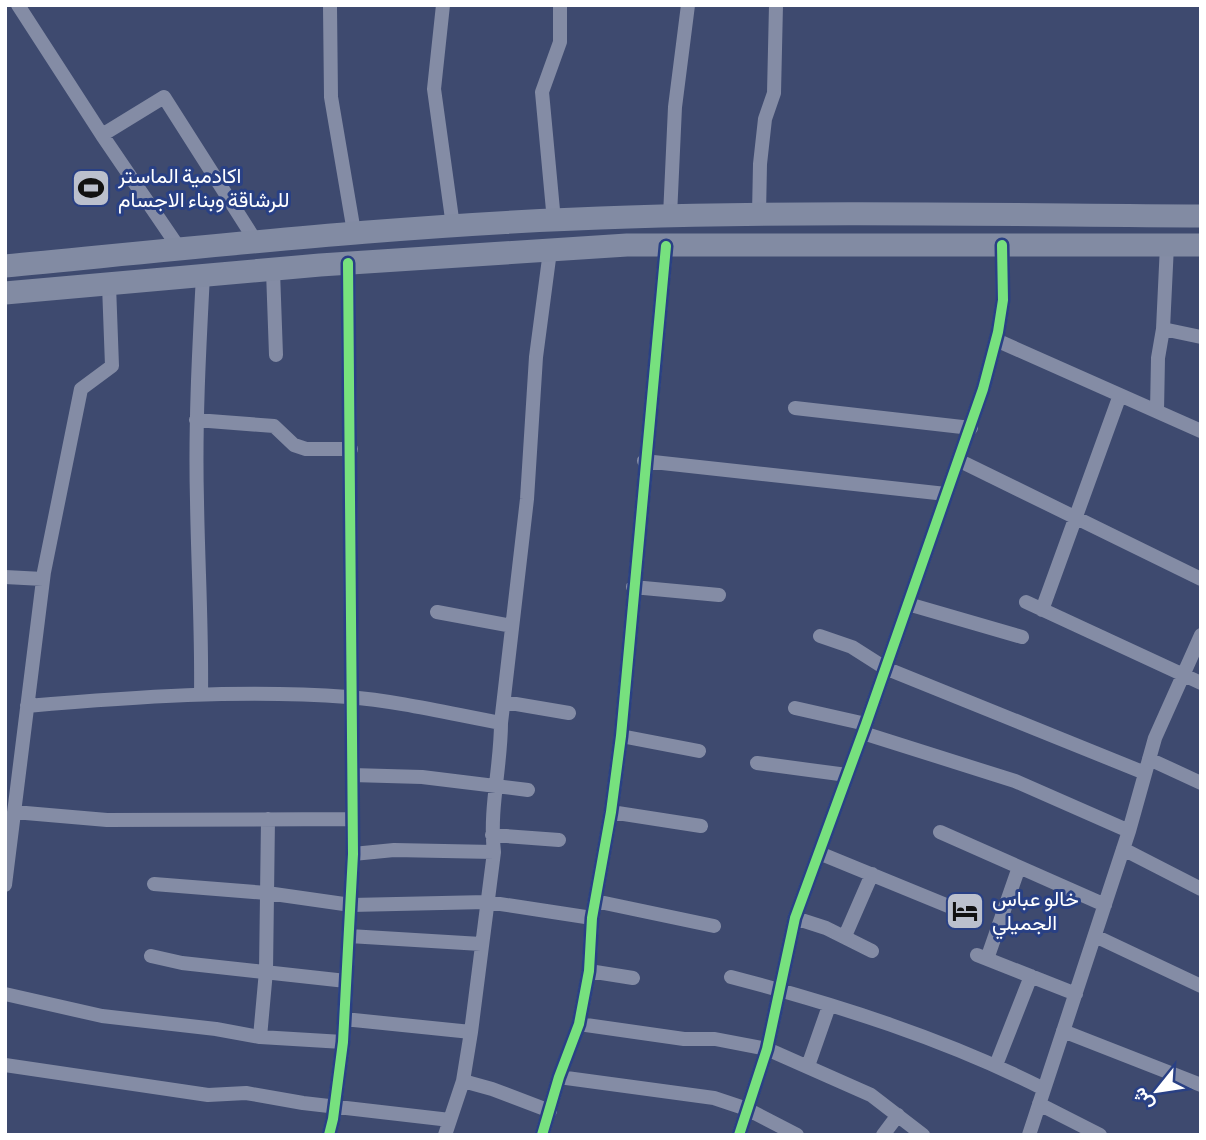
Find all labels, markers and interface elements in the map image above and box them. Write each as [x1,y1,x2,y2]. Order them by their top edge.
place label: اكادمية الماستر للرشاقة وبناء الاجسام [117,164,290,214]
sports icon: اكادمية الماستر للرشاقة وبناء الاجسام [70,167,112,209]
place label: خالو عباس الجميلي [992,887,1079,940]
hotel icon: خالو عباس الجميلي [944,890,986,932]
north arrow [1122,1056,1192,1126]
text: ش [1128,1083,1159,1114]

